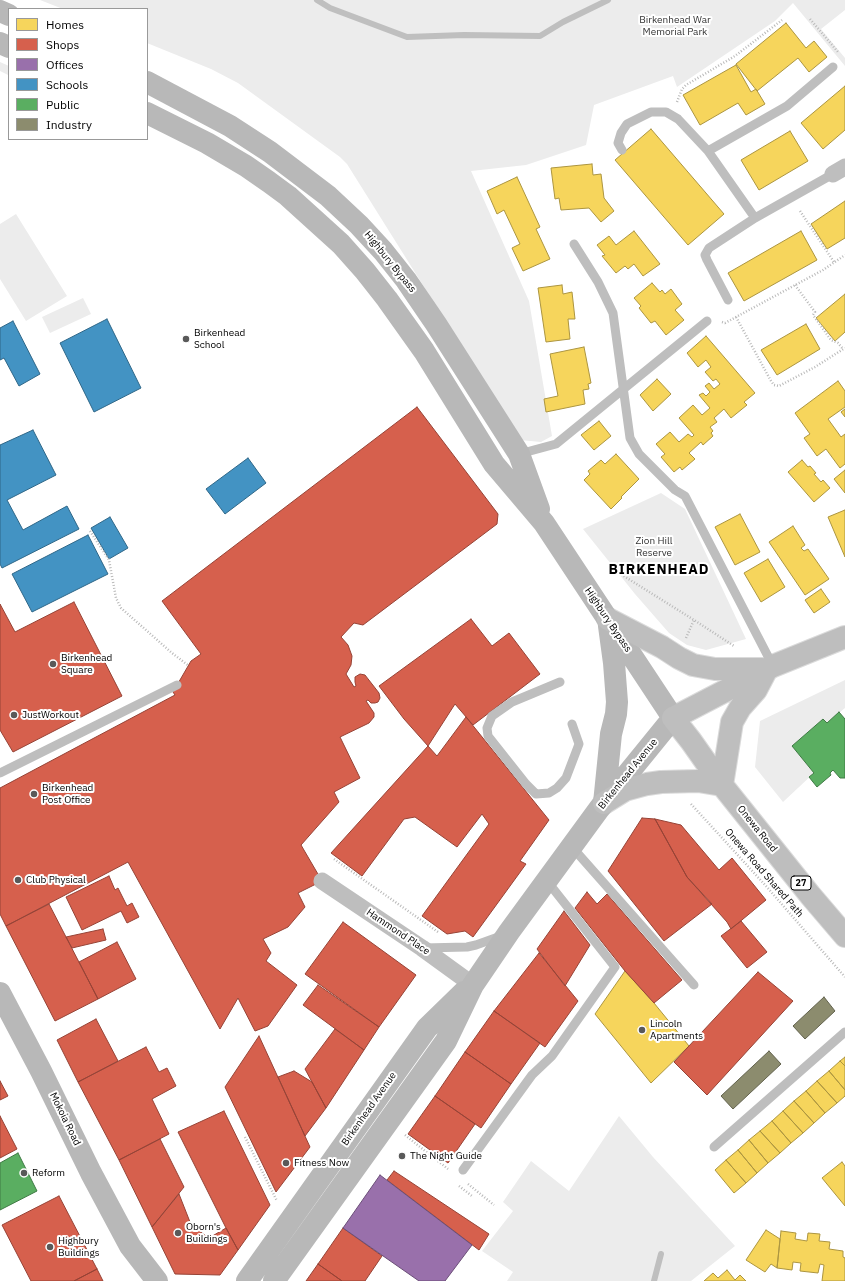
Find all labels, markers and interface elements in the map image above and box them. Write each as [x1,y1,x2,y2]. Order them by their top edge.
legend [8,8,148,140]
park label: Birkenhead War Memorial Park [639,14,711,38]
text: Homes [46,17,84,32]
text: Shops [46,37,79,52]
text: Offices [46,57,84,72]
text: Schools [46,77,88,92]
text: Public [46,97,79,112]
text: Industry [46,117,92,132]
street label: Highbury Bypass [362,229,418,295]
place label: Birkenhead School [194,327,245,350]
marker: Birkenhead School [181,334,191,344]
park label: Zion Hill Reserve [636,535,672,558]
district label: BIRKENHEAD [608,562,710,578]
street label: Highbury Bypass [582,585,634,655]
place label: Birkenhead Square [61,652,112,676]
marker: Birkenhead Square [48,659,58,669]
place label: JustWorkout [22,709,79,721]
marker: JustWorkout [9,710,19,720]
street label: Birkenhead Avenue [596,736,660,812]
place label: Birkenhead Post Office [42,782,93,806]
marker: Birkenhead Post Office [29,789,39,799]
street label: Onewa Road [735,803,779,855]
street label: Onewa Road Shared Path [722,826,806,920]
place label: Club Physical [26,874,86,886]
marker: Club Physical [13,875,23,885]
road number: 27 [791,876,811,890]
street label: Hammond Place [364,906,432,958]
place label: Lincoln Apartments [650,1018,703,1042]
marker: Lincoln Apartments [637,1025,647,1035]
street label: Birkenhead Avenue [339,1070,399,1148]
street label: Mokoia Road [47,1090,83,1148]
place label: The Night Guide [410,1150,482,1162]
marker: The Night Guide [397,1151,407,1161]
place label: Fitness Now [294,1157,349,1169]
marker: Fitness Now [281,1158,291,1168]
place label: Reform [32,1167,65,1179]
marker: Reform [19,1168,29,1178]
place label: Oborn's Buildings [186,1221,228,1244]
marker: Oborn's Buildings [173,1228,183,1238]
place label: Highbury Buildings [58,1235,100,1258]
marker: Highbury Buildings [45,1242,55,1252]

